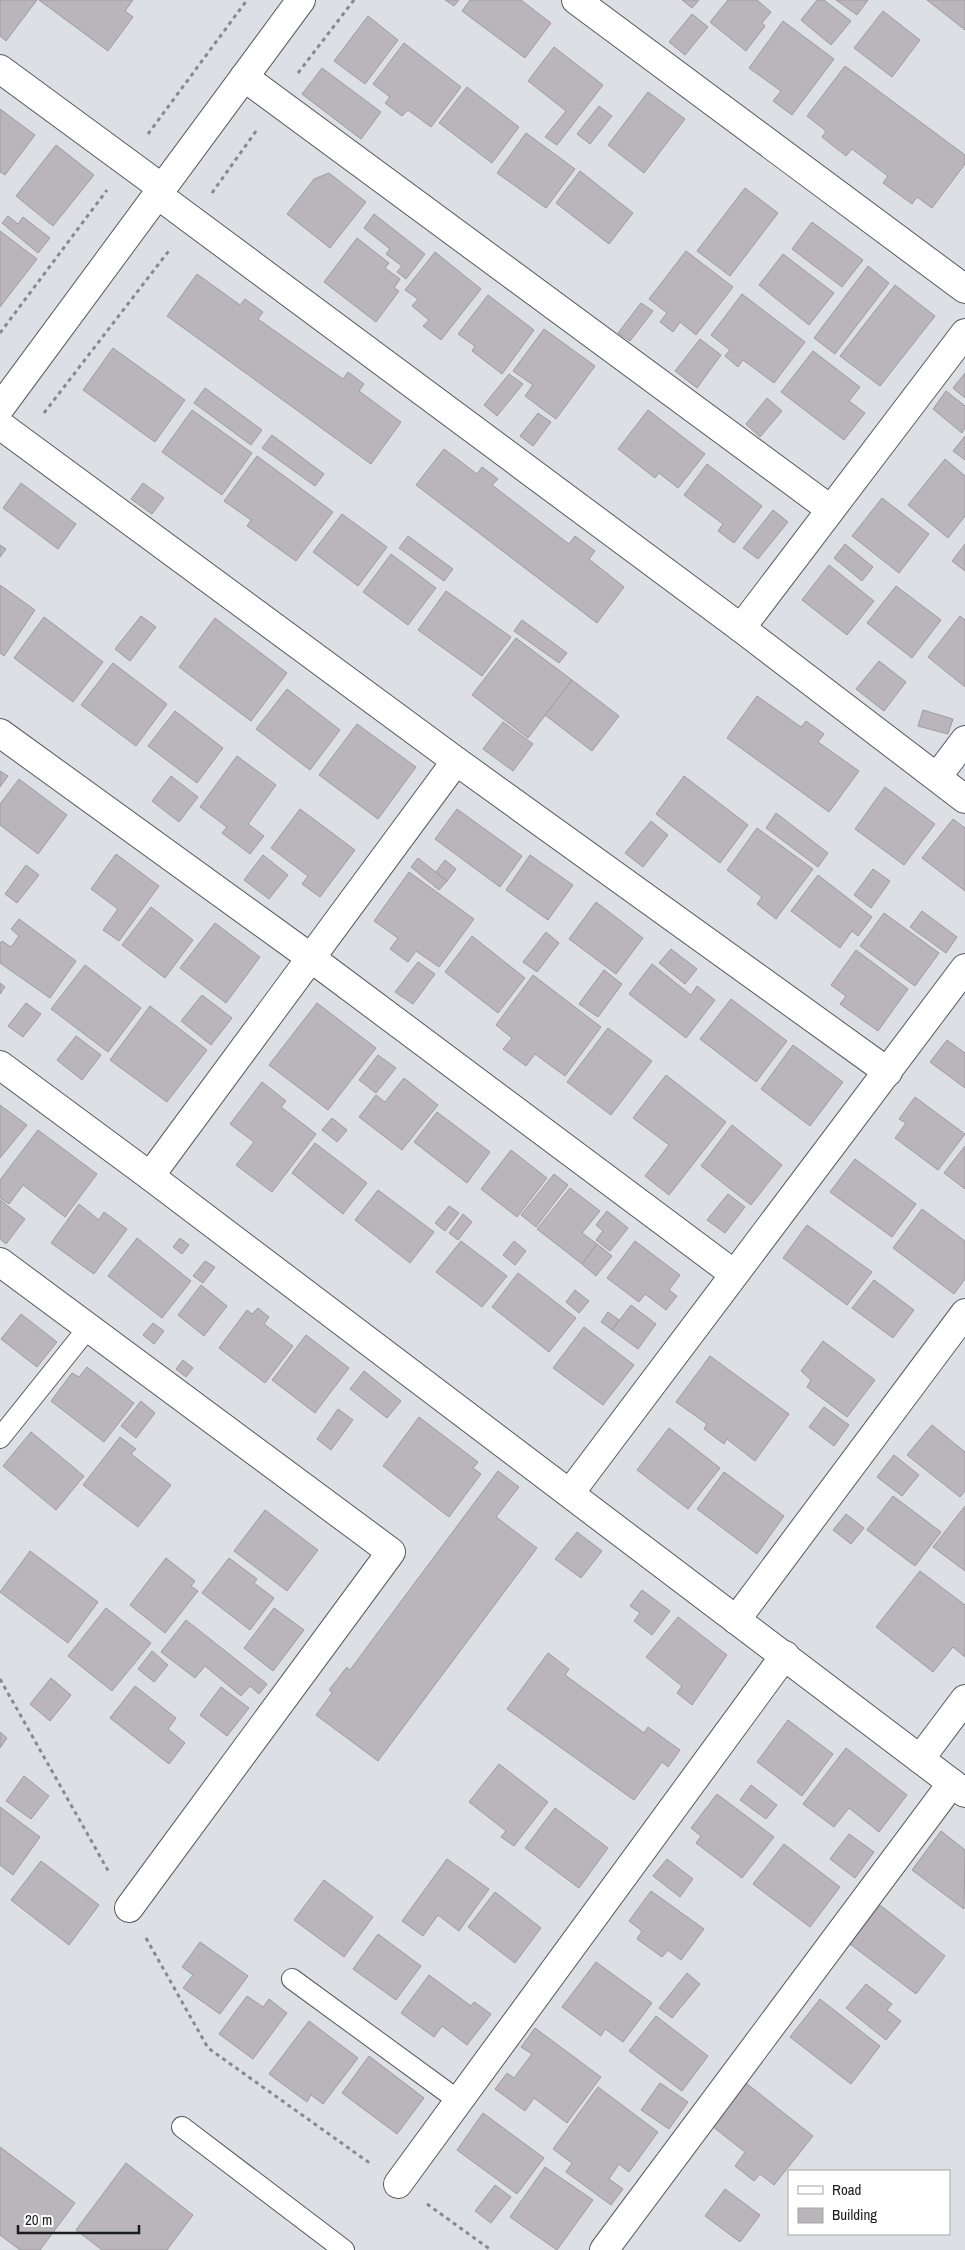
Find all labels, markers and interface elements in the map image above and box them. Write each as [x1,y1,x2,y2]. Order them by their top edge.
legend [788,2170,950,2235]
text: Road [832,2179,861,2200]
scale bar [18,2202,139,2234]
text: Building [832,2204,877,2225]
text: 20 m [25,2209,52,2230]

